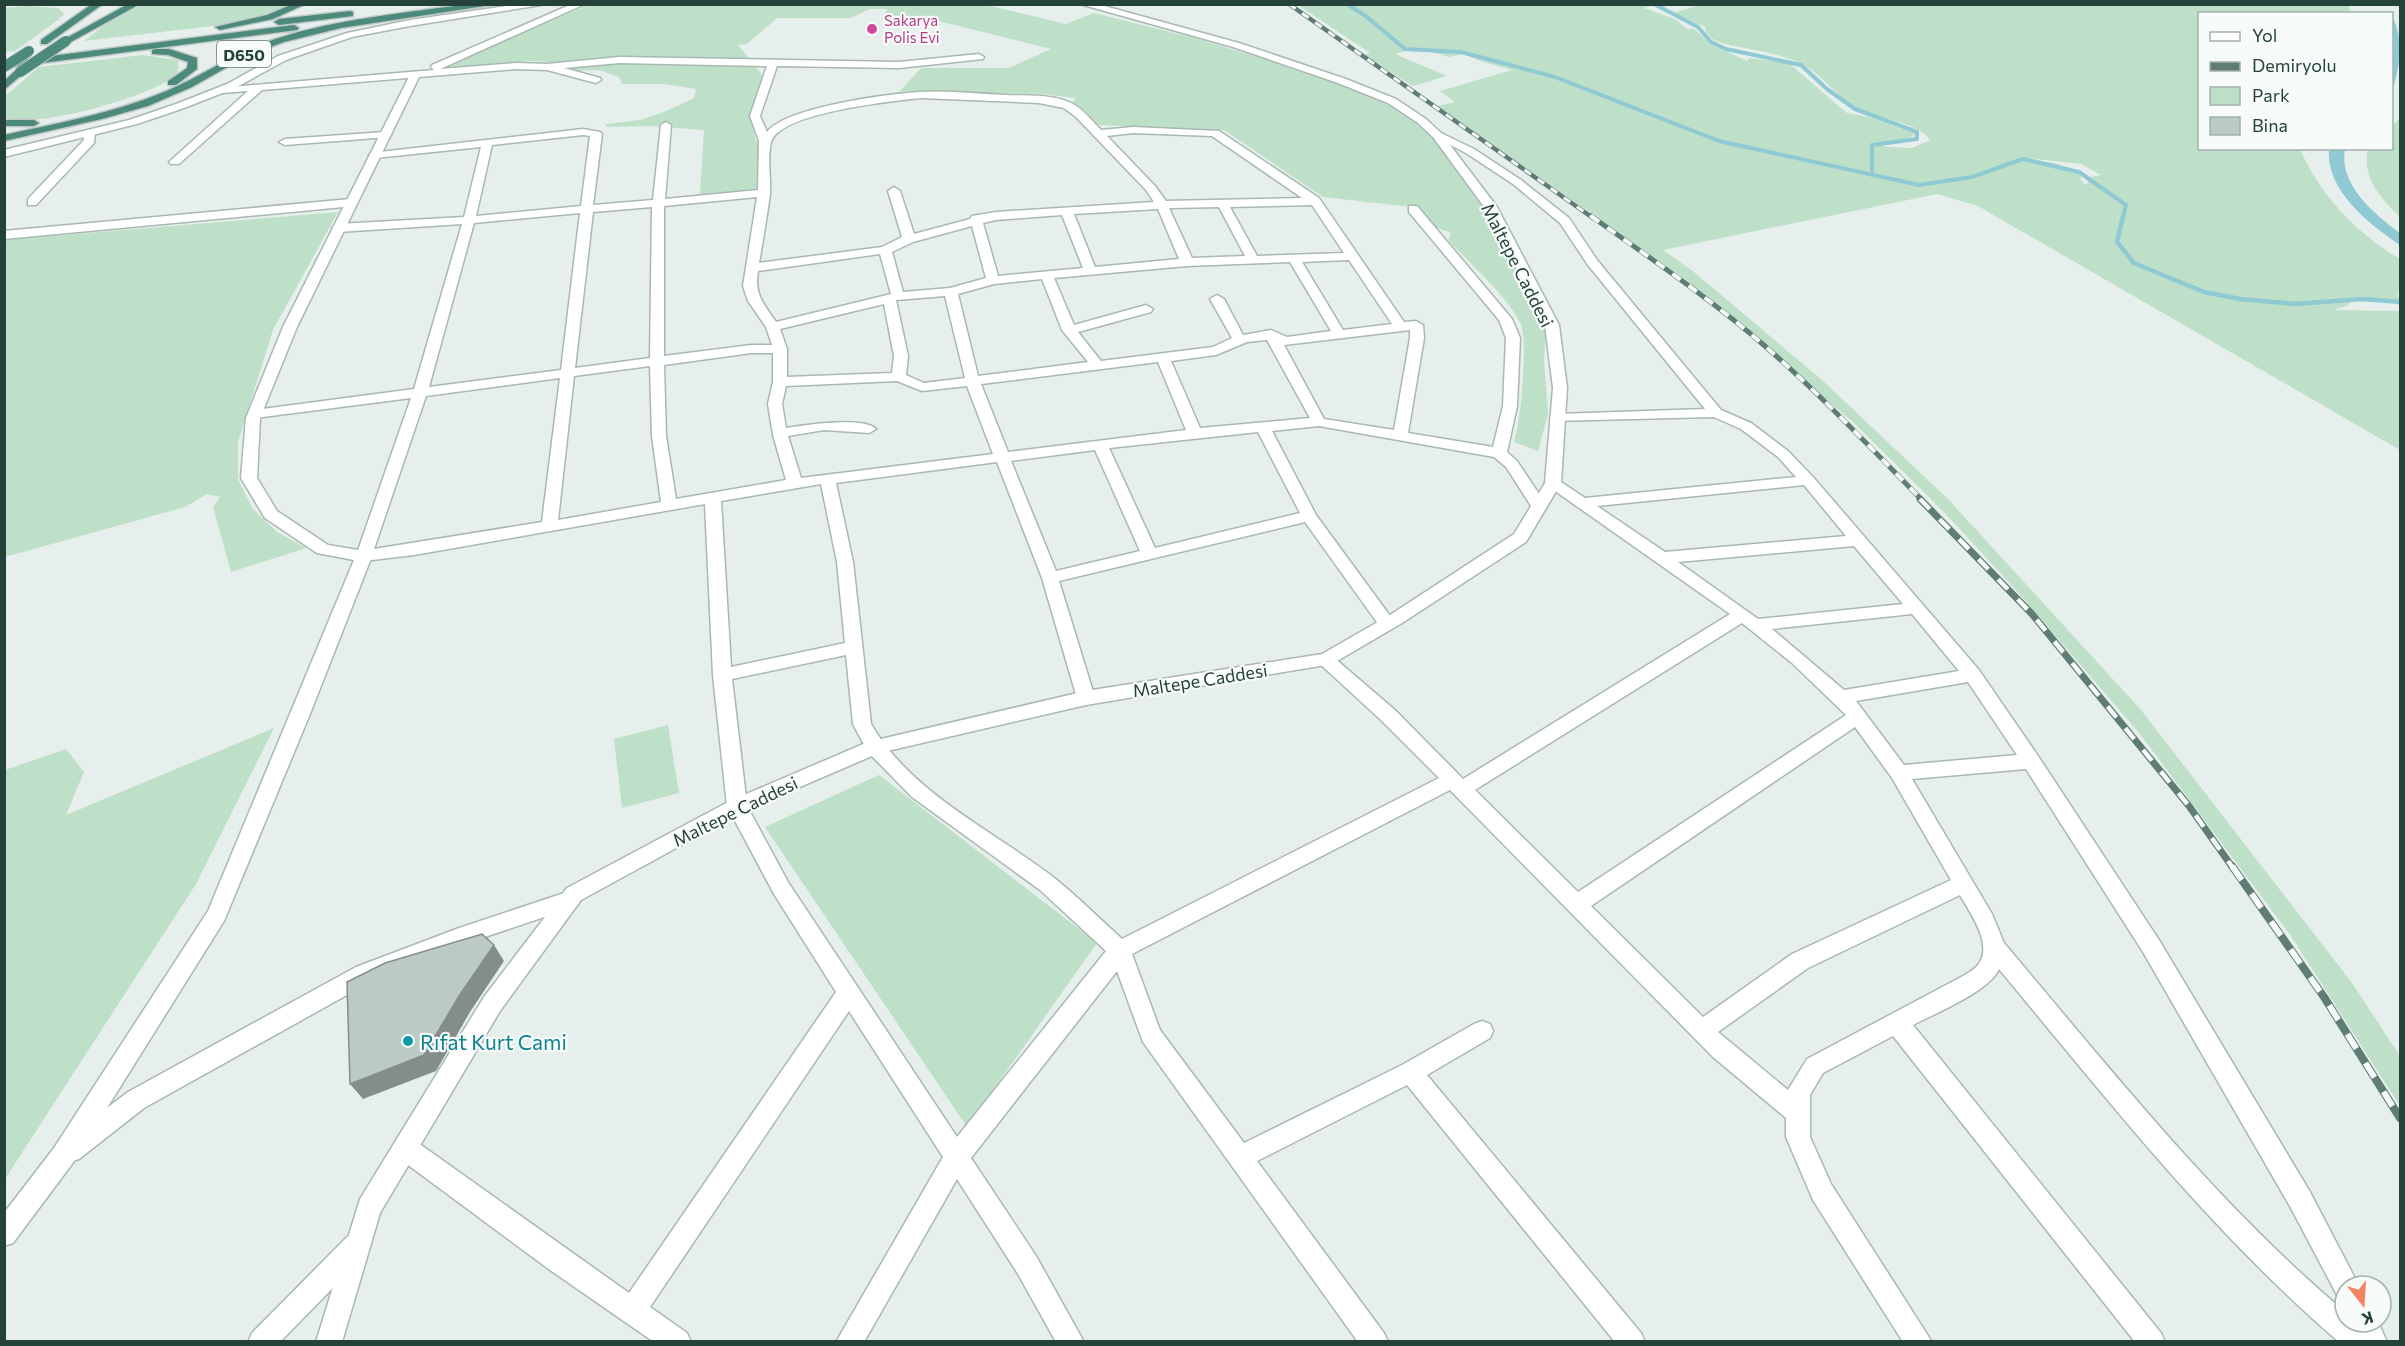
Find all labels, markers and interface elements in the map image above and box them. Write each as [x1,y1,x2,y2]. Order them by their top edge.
place label: Sakarya Polis Evi [884,11,940,46]
legend [2198,12,2393,150]
marker: Sakarya Polis Evi [865,22,879,36]
text: Yol [2252,24,2277,46]
road number: D650 [217,41,271,67]
text: Demiryolu [2252,54,2337,76]
text: Park [2252,84,2290,106]
text: Bina [2252,114,2288,136]
street label: Maltepe Caddesi [1477,199,1559,331]
street label: Maltepe Caddesi [1131,658,1269,702]
street label: Maltepe Caddesi [669,771,801,851]
place label: Rıfat Kurt Cami [420,1029,567,1054]
marker: Rıfat Kurt Cami [401,1034,415,1048]
north arrow [2333,1274,2393,1334]
text: K [2359,1308,2376,1330]

